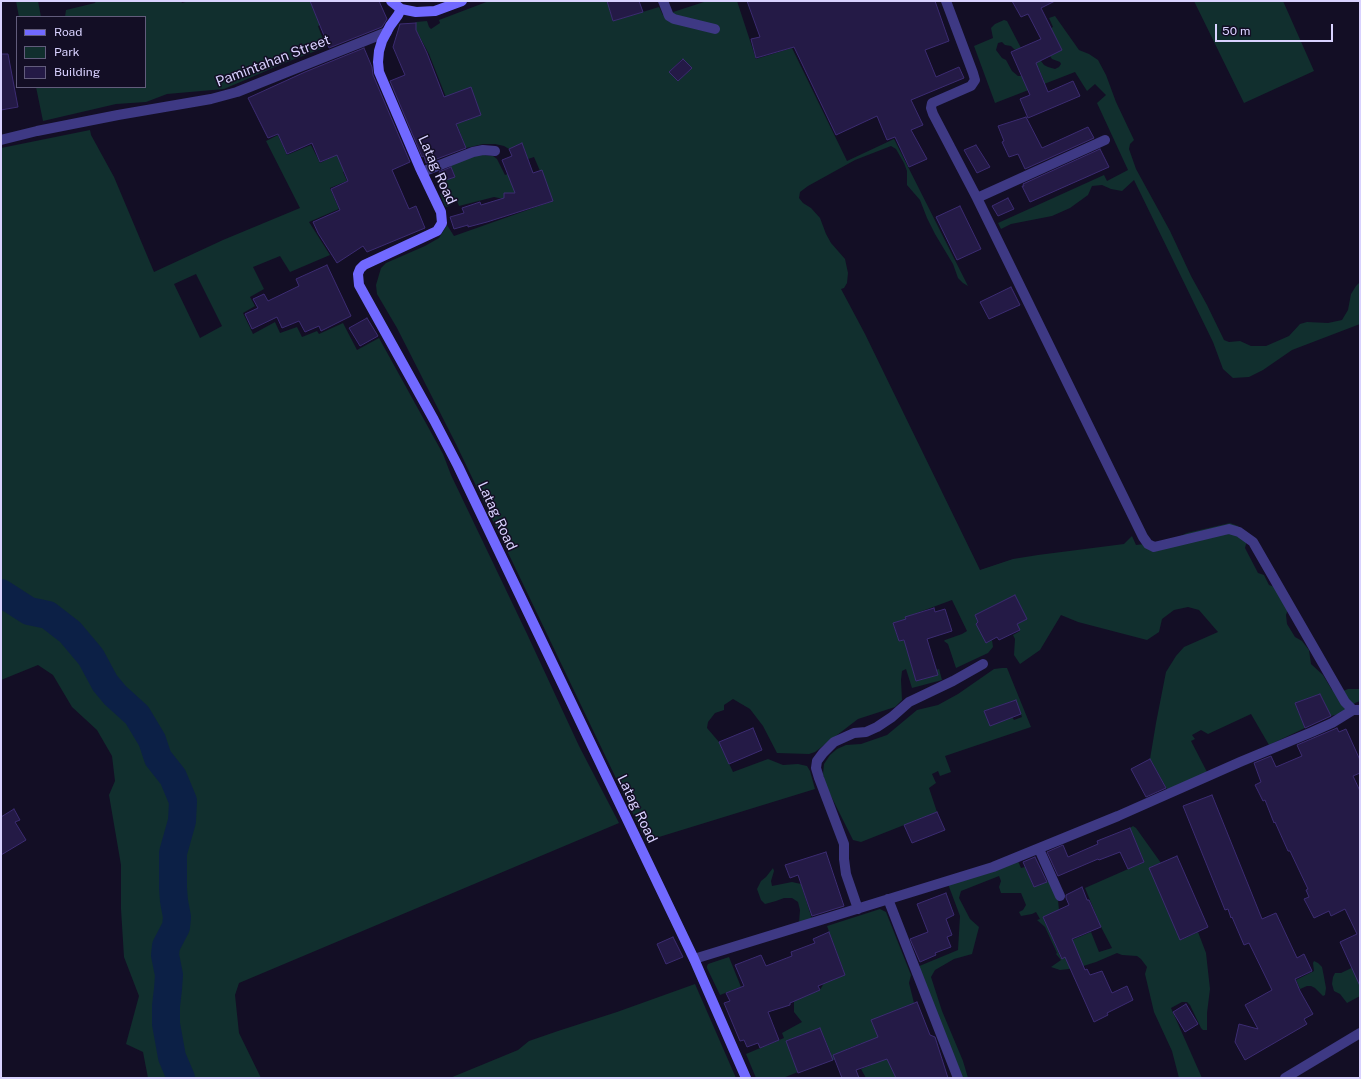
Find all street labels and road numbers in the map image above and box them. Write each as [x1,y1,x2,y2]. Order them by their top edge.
street label: Pamintahan Street [213,31,333,91]
street label: Latag Road [414,133,460,207]
street label: Latag Road [474,479,520,553]
street label: Latag Road [613,772,661,846]

